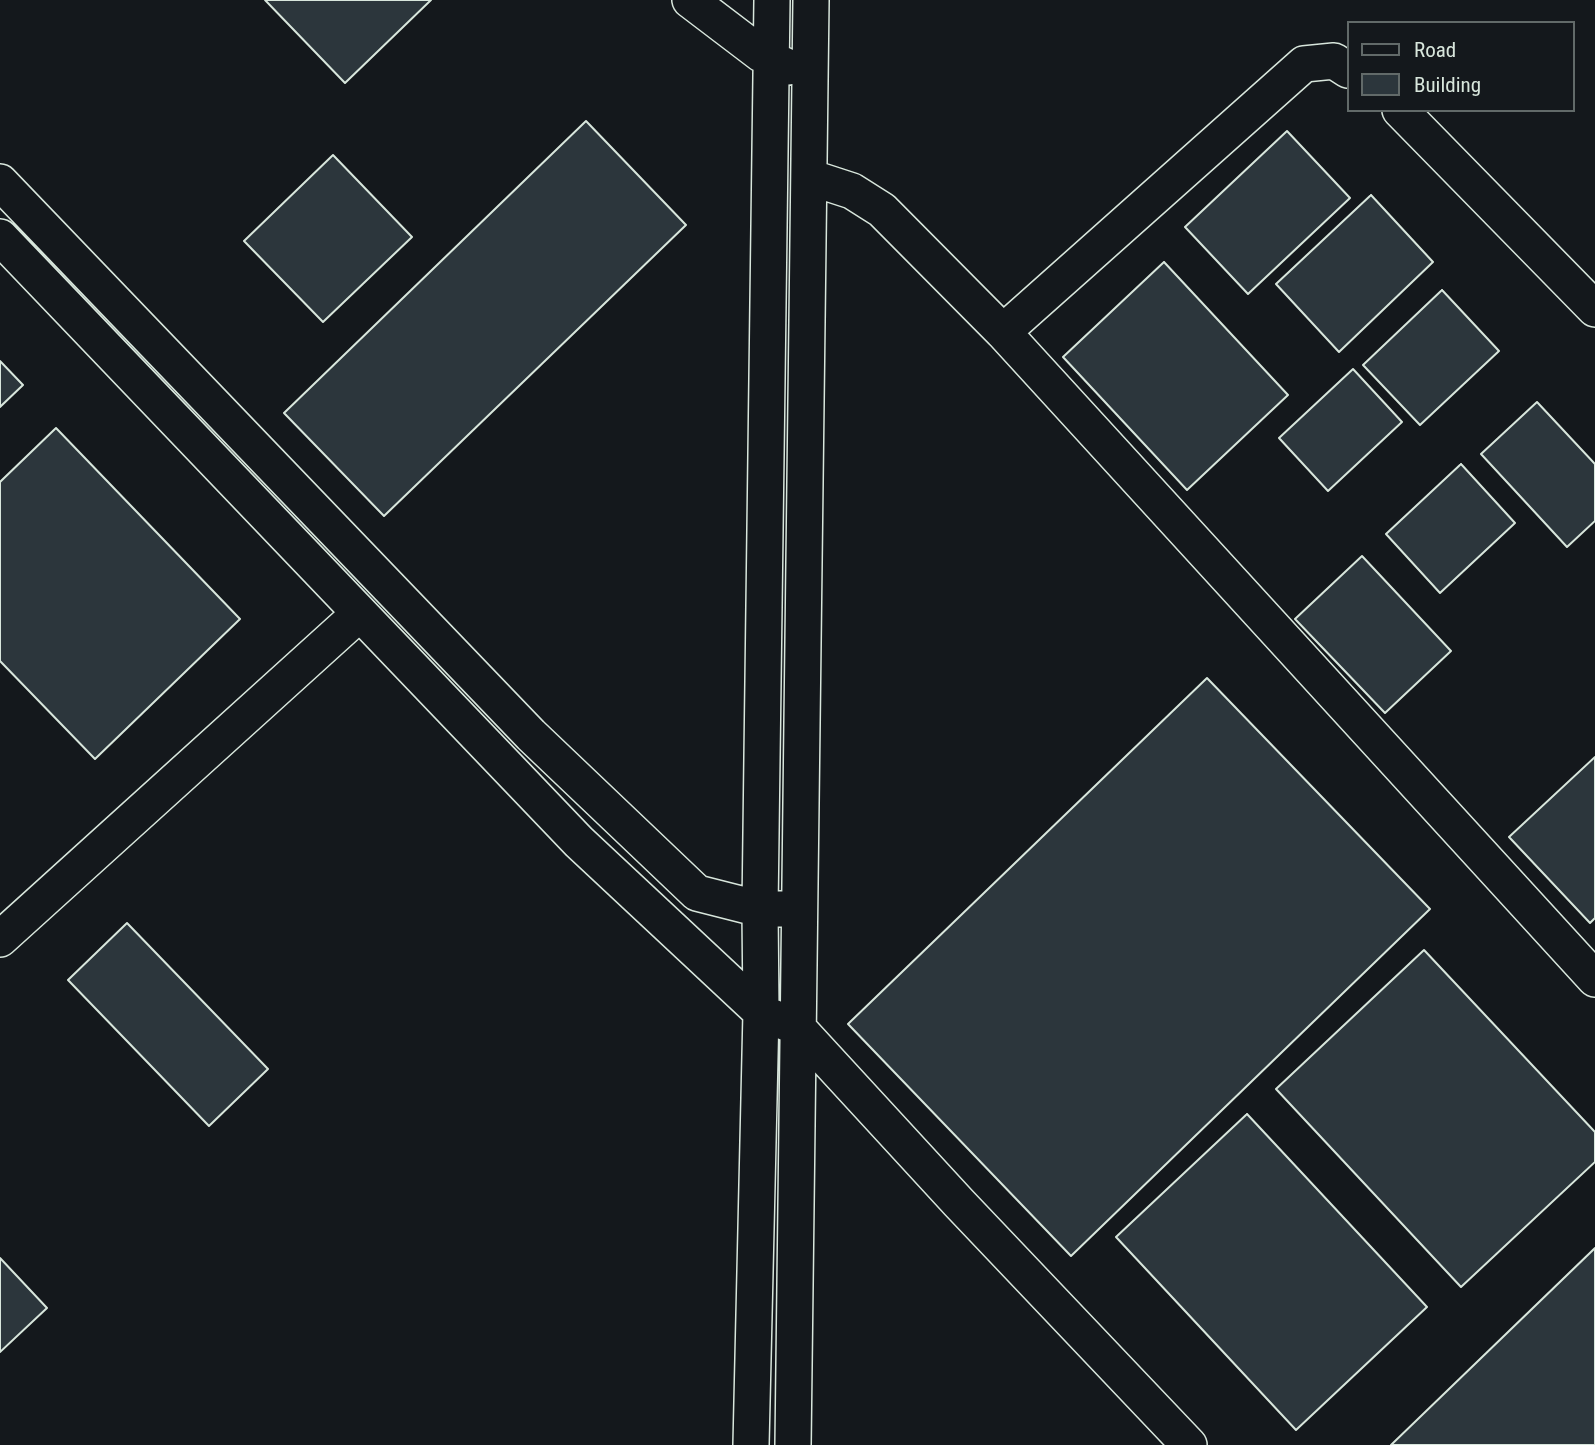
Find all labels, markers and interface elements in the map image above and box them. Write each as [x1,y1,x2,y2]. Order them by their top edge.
legend [1346,21,1574,112]
text: Road [1414,38,1456,62]
text: Building [1414,73,1481,97]

